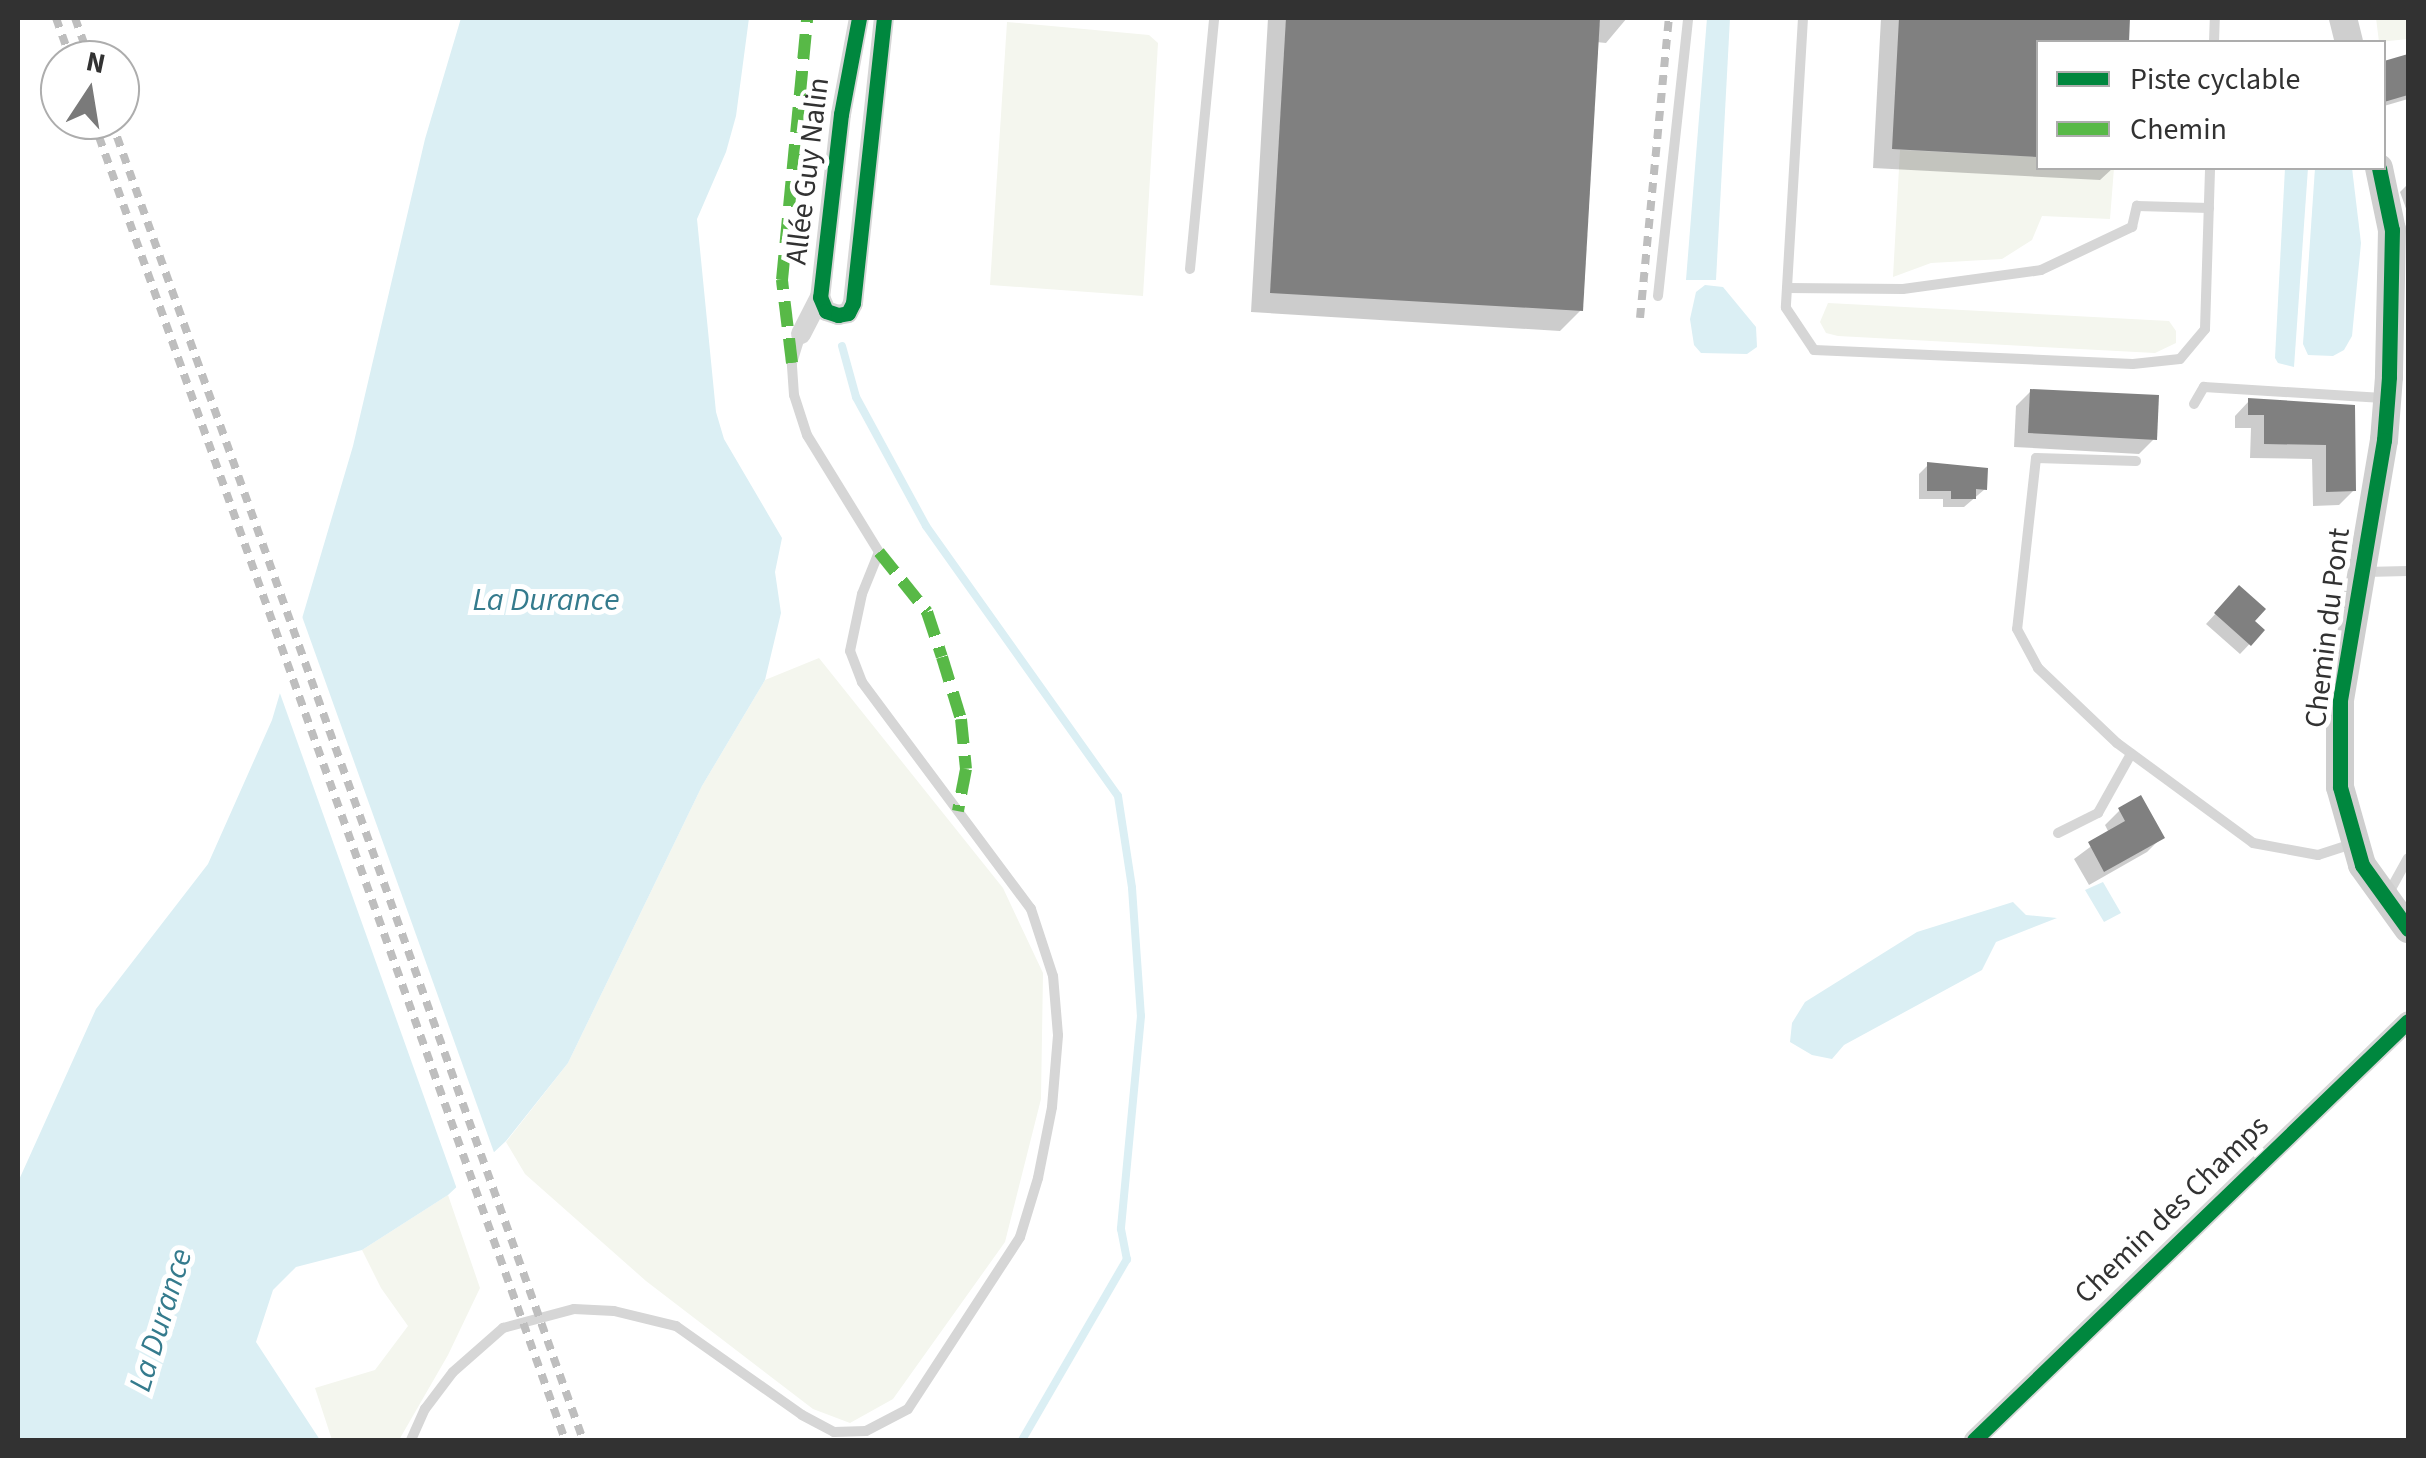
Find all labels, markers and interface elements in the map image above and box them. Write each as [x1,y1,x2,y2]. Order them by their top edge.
north arrow [40,40,140,140]
legend [2036,40,2386,170]
text: N [83,41,109,84]
text: Piste cyclable [2130,58,2300,101]
street label: Allée Guy Nalin [779,75,837,267]
text: Chemin [2130,108,2227,151]
street label: Chemin du Pont [2298,526,2358,730]
water label: La Durance [472,581,620,619]
street label: Chemin des Champs [2068,1108,2276,1312]
water label: La Durance [121,1244,201,1396]

